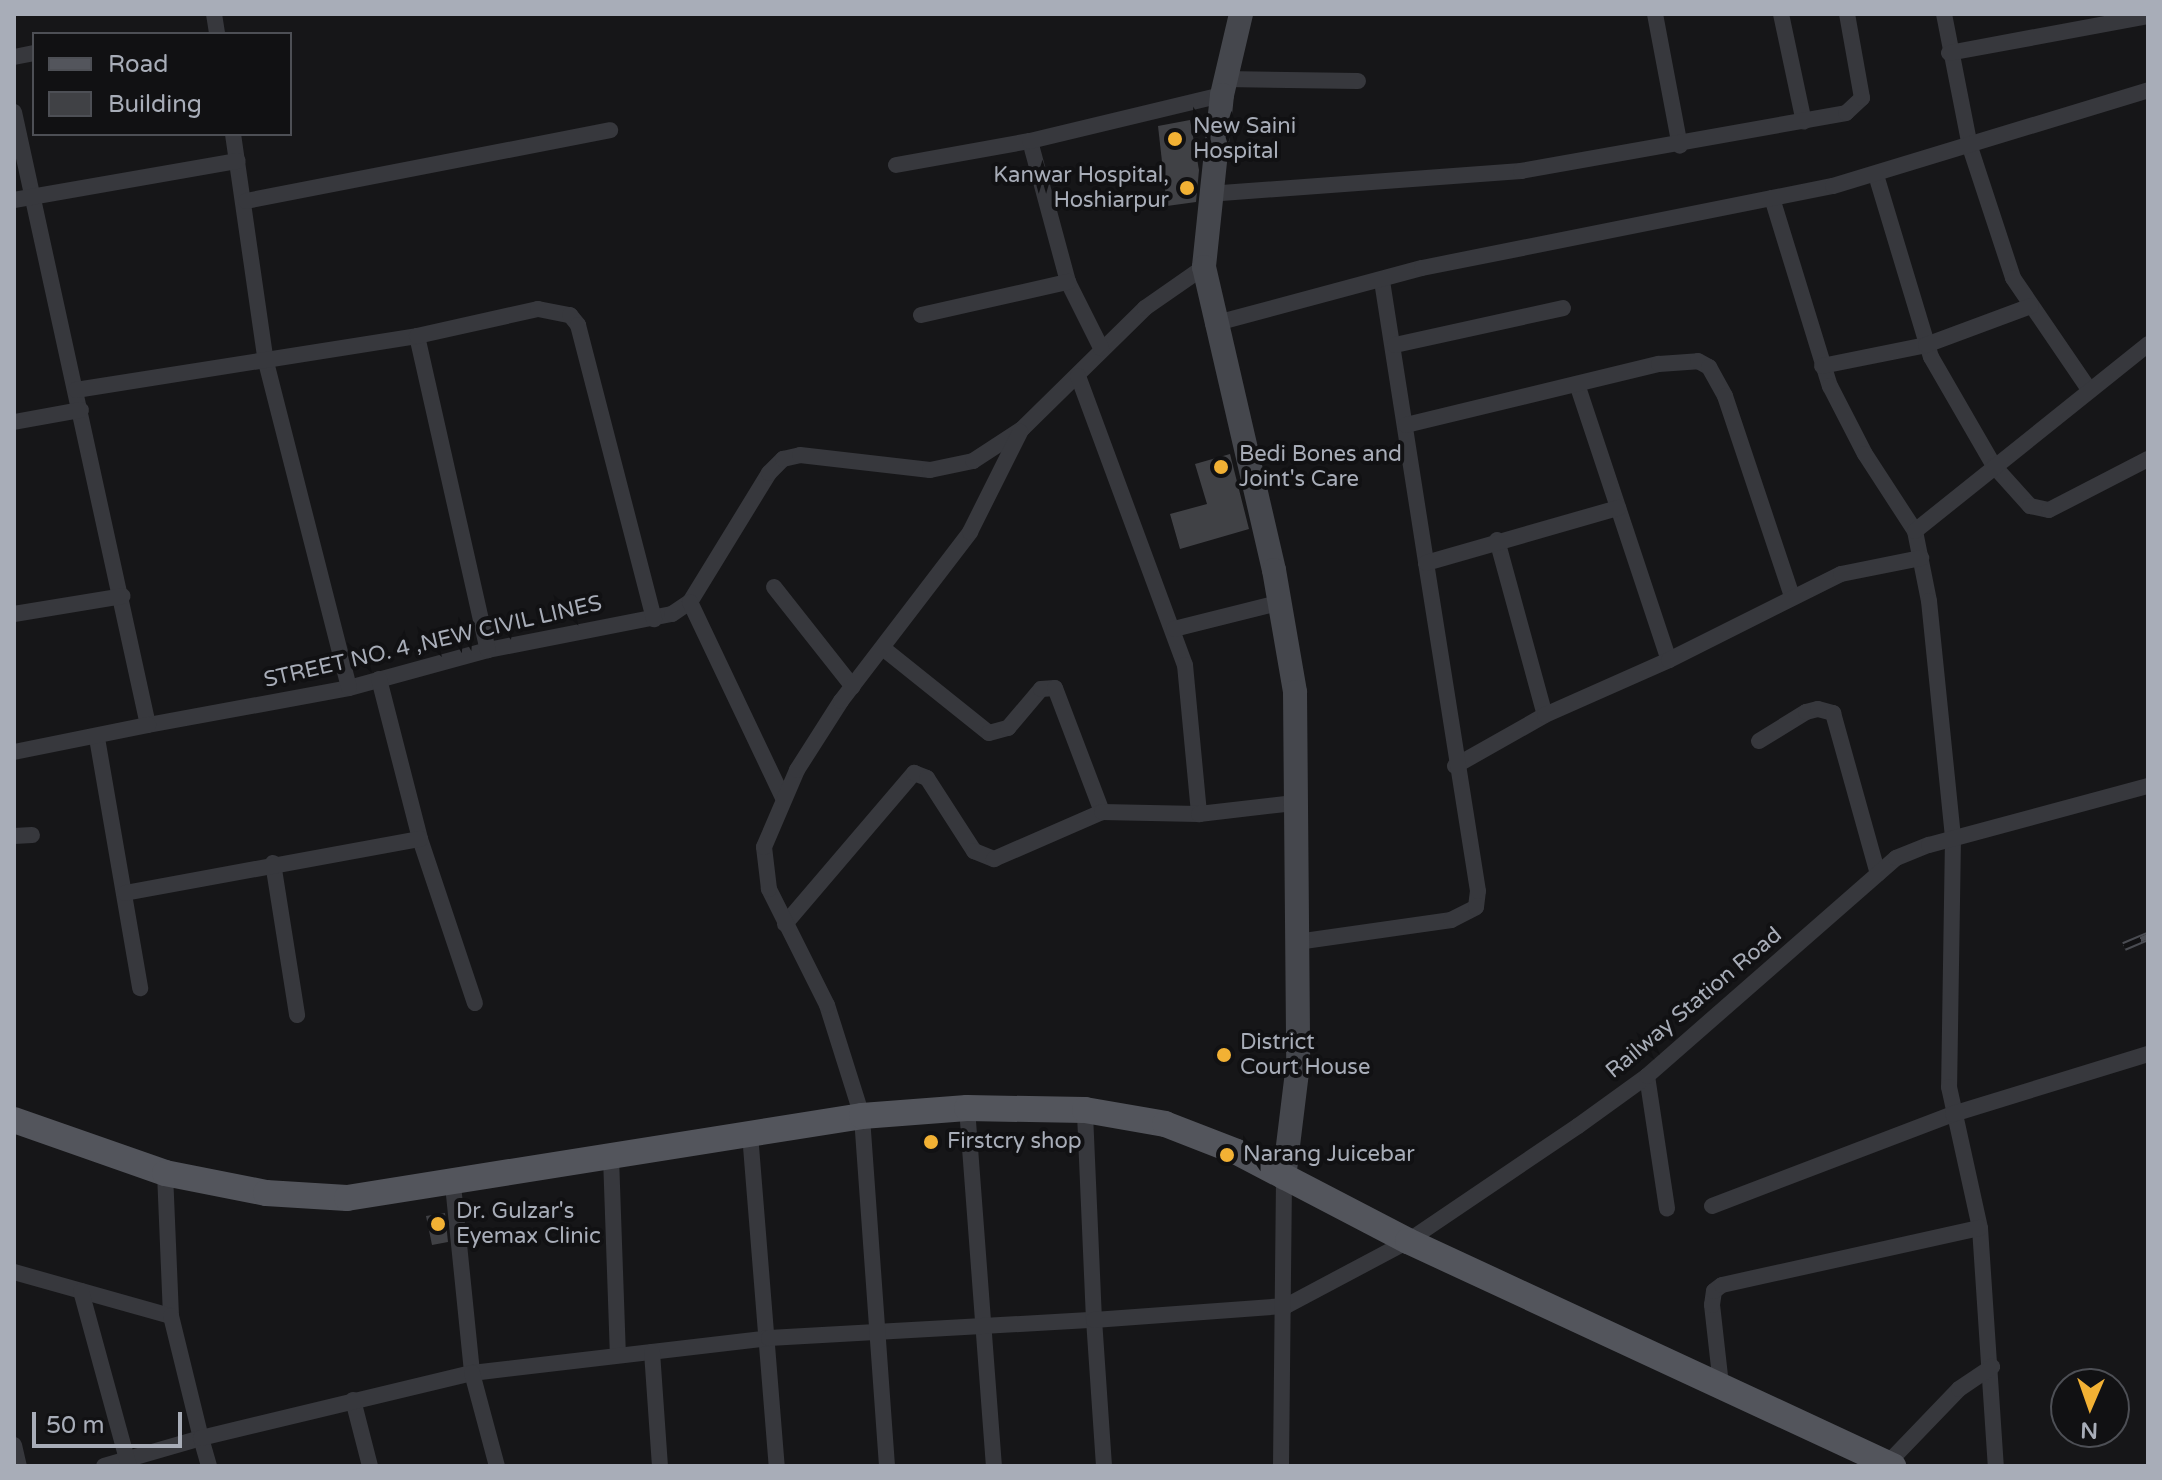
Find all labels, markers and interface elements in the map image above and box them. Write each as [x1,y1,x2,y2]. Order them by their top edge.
legend [32,32,292,136]
text: Road [108,50,168,79]
text: Building [108,90,202,119]
place label: New Saini Hospital [1193,113,1296,164]
marker: New Saini Hospital [1164,128,1186,150]
place label: Kanwar Hospital, Hoshiarpur [993,162,1169,214]
marker: Kanwar Hospital, Hoshiarpur [1176,177,1198,199]
place label: Bedi Bones and Joint's Care [1239,441,1402,492]
marker: Bedi Bones and Joint's Care [1210,456,1232,478]
street label: STREET NO. 4 ,NEW CIVIL LINES [261,590,605,694]
street label: Railway Station Road [1601,922,1787,1084]
place label: District Court House [1240,1029,1370,1080]
marker: District Court House [1215,1046,1233,1064]
place label: Firstcry shop [947,1129,1082,1155]
marker: Firstcry shop [922,1133,940,1151]
place label: Narang Juicebar [1243,1142,1415,1168]
marker: Narang Juicebar [1218,1146,1236,1164]
place label: Dr. Gulzar's Eyemax Clinic [456,1198,601,1250]
marker: Dr. Gulzar's Eyemax Clinic [427,1213,449,1235]
north arrow [2050,1368,2130,1448]
scale bar [36,1396,186,1446]
text: 50 m [46,1411,104,1440]
text: N [2080,1417,2099,1443]

